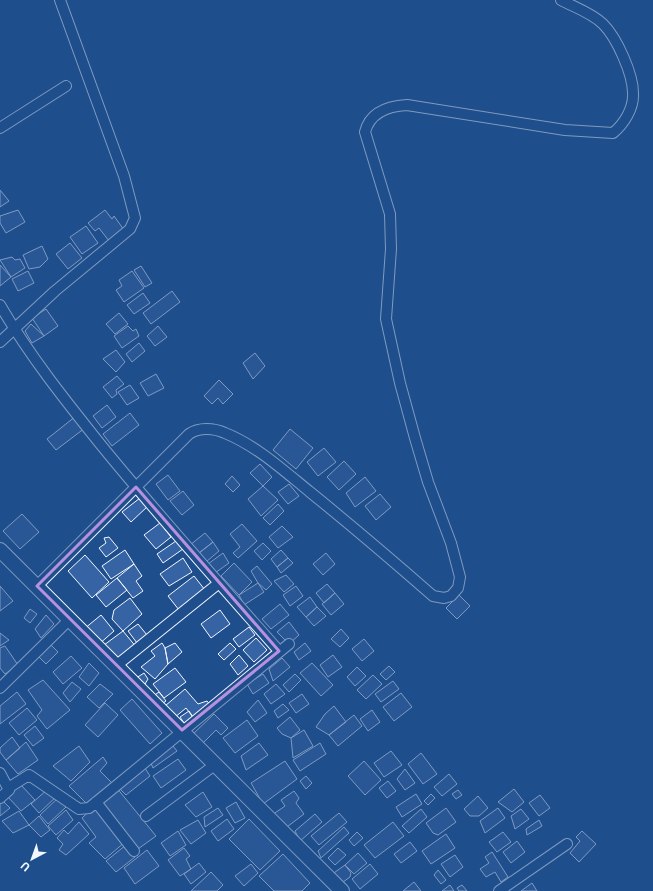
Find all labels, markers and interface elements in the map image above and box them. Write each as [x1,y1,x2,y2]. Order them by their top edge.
north arrow [12,839,52,879]
text: U [18,859,32,874]

